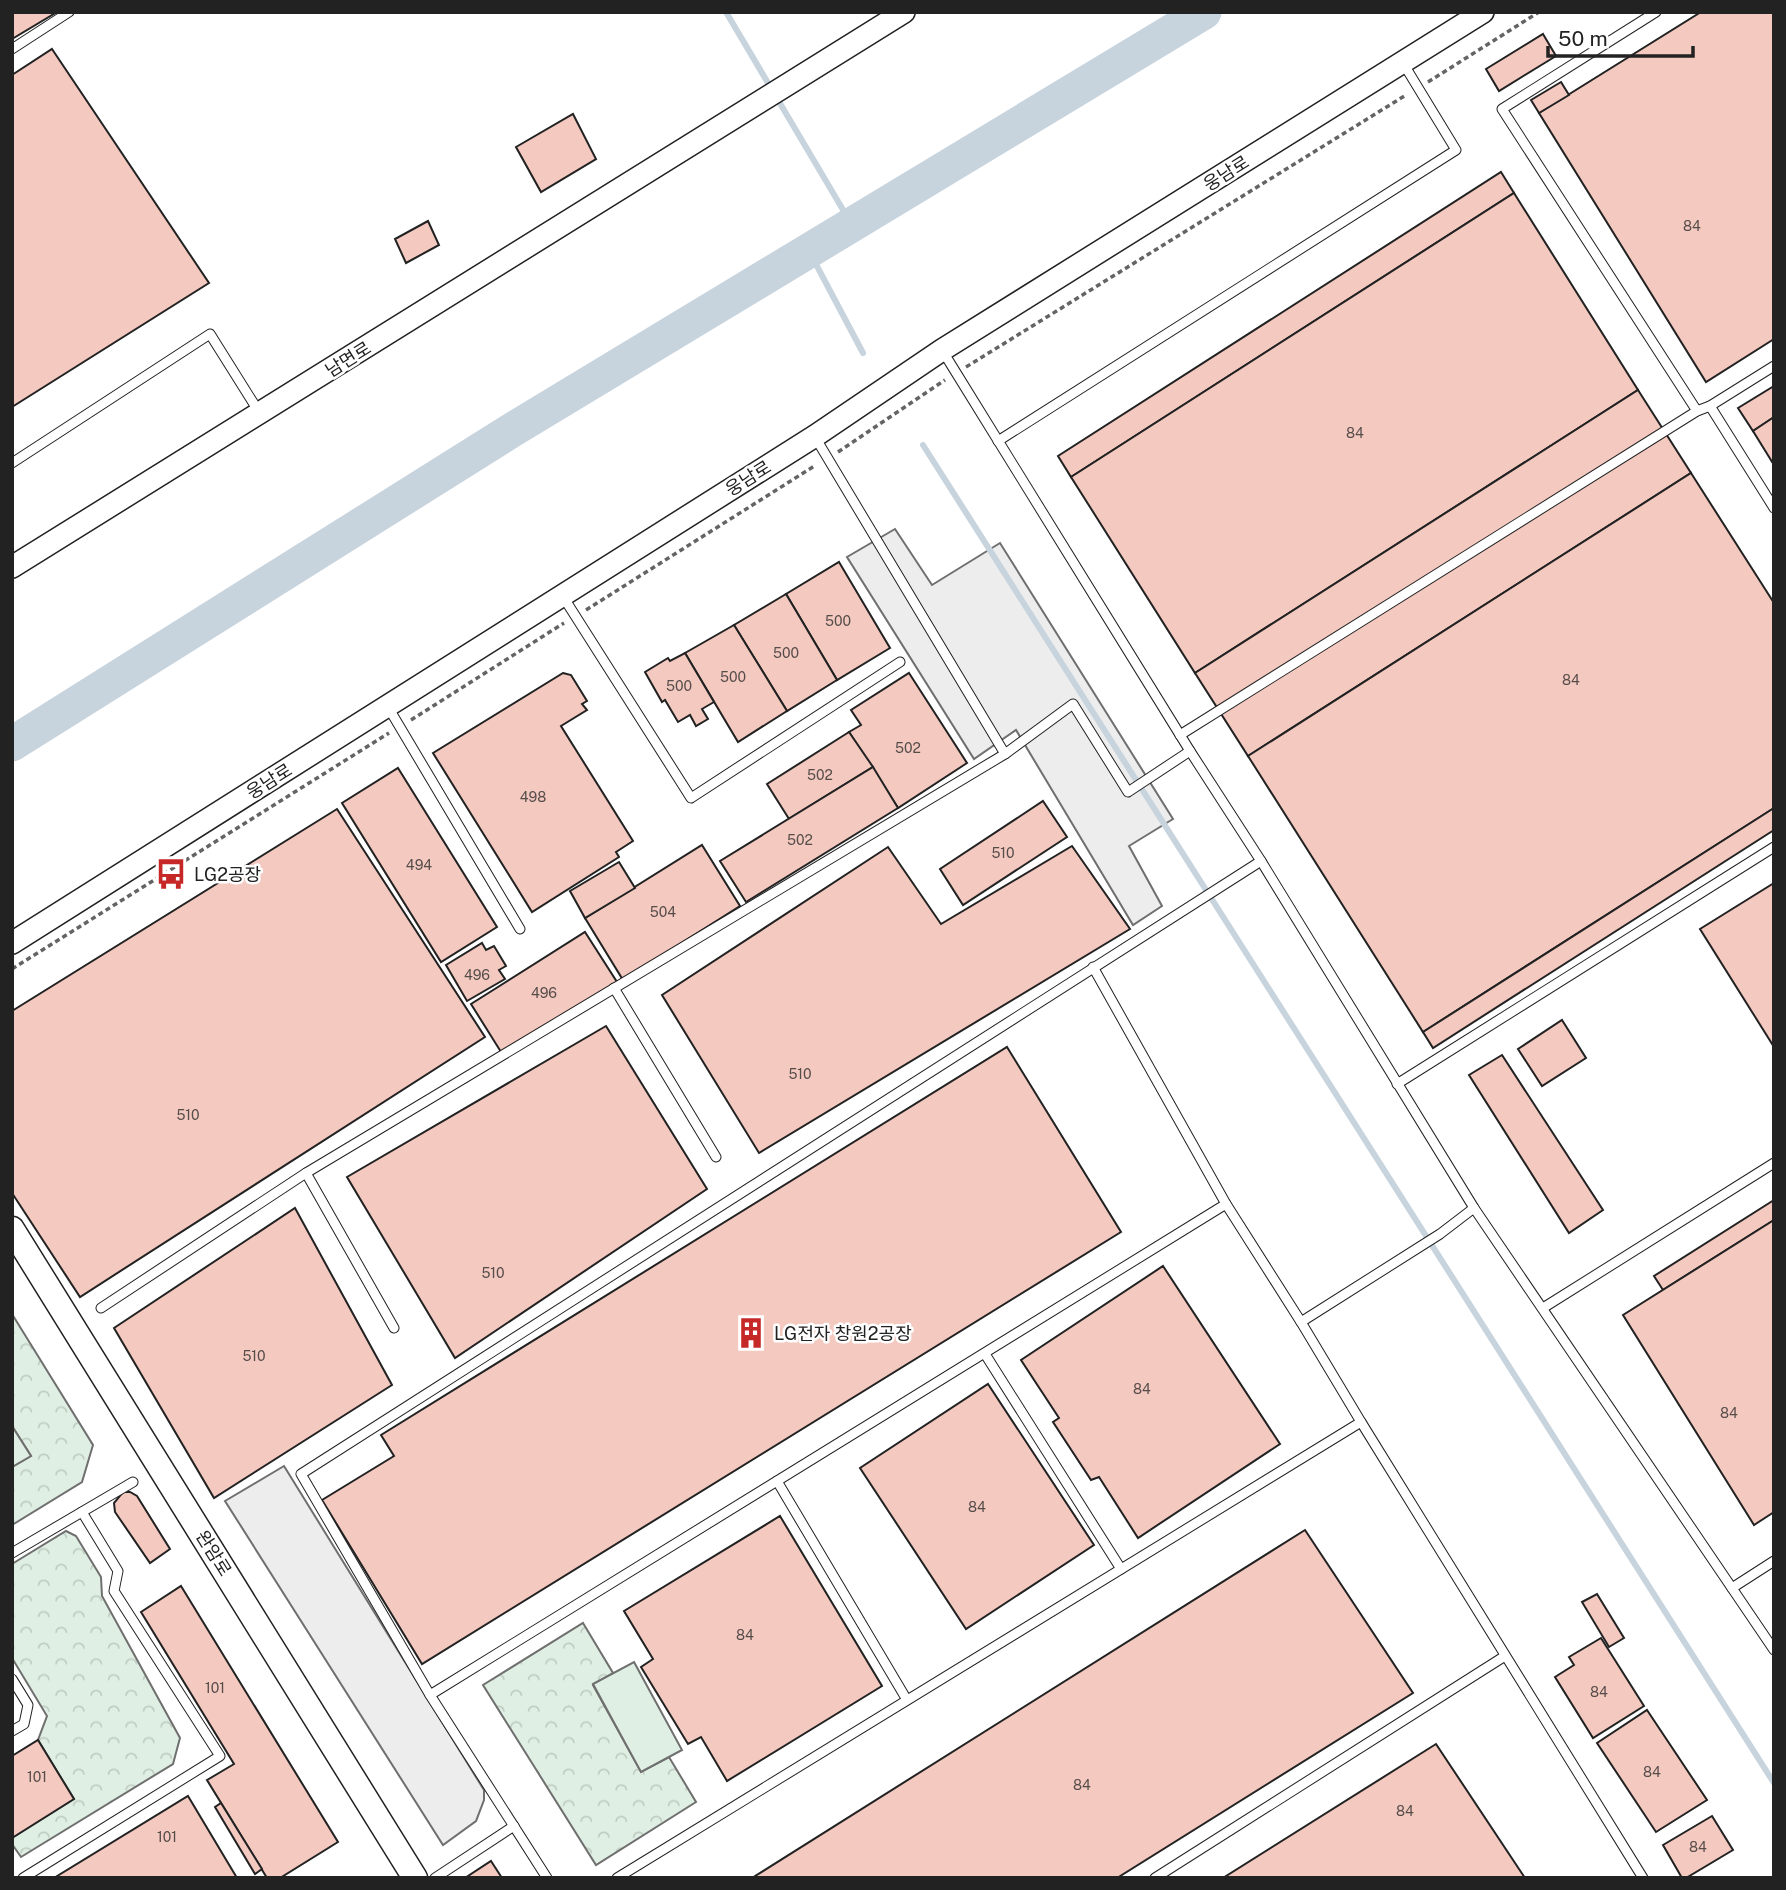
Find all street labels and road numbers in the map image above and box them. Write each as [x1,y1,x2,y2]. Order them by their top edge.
street label: 웅남로 [1199,151,1253,195]
street label: 남면로 [321,337,375,381]
street label: 웅남로 [721,456,775,500]
street label: 웅남로 [242,759,296,803]
street label: 완암로 [192,1526,236,1580]

